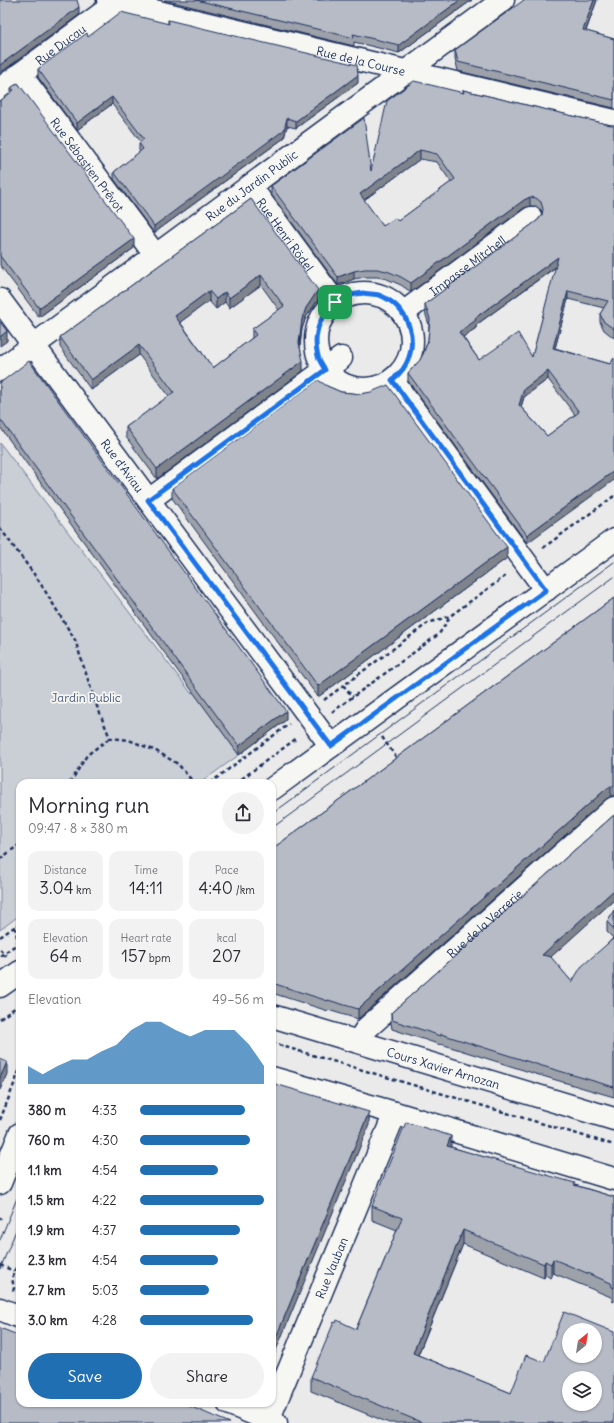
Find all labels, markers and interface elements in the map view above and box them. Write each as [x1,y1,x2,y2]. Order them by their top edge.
street label: Rue Ducau [32,21,88,68]
street label: Rue de la Course [315,43,407,78]
street label: Rue Sébastien Prêvot [48,114,128,215]
street label: Rue du Jardin Public [202,146,300,224]
street label: Rue Henri Rödel [254,195,317,274]
street label: Impasse Mitchell [426,232,508,298]
pin [318,285,352,319]
icon: arrive [324,291,346,313]
street label: Rue d'Aviau [98,436,147,495]
park label: Jardin Public [51,690,121,705]
text: Morning run [28,791,150,819]
button: share [222,792,264,834]
text: 09:47 · 8 × 380 m [28,820,128,837]
text: Distance [44,863,87,877]
text: Time [134,863,158,877]
text: Pace [215,863,239,877]
text: 3.04 [39,877,73,899]
text: 14:11 [129,877,163,899]
text: 4:40 [198,877,233,899]
text: km [73,883,91,897]
text: /km [233,883,255,897]
street label: Rue de la Verrerie [444,886,525,961]
text: Elevation [43,931,88,945]
text: Heart rate [120,931,172,945]
text: kcal [217,931,237,945]
text: 64 [49,945,69,967]
text: 157 [121,945,146,967]
text: 207 [212,945,241,967]
text: m [69,951,81,965]
text: bpm [146,951,171,965]
text: Elevation [28,991,81,1008]
text: 49–56 m [212,991,264,1008]
street label: Cours Xavier Arnozan [385,1043,502,1092]
text: 380 m [28,1102,66,1119]
text: 4:33 [92,1102,117,1119]
text: 760 m [28,1132,65,1149]
text: 4:30 [92,1132,118,1149]
text: 1.1 km [28,1162,62,1179]
text: 4:54 [92,1162,117,1179]
text: 1.5 km [28,1192,64,1209]
text: 4:22 [92,1192,117,1209]
text: 1.9 km [28,1222,64,1239]
text: 4:37 [92,1222,116,1239]
street label: Rue Vauban [312,1235,350,1301]
text: 2.3 km [28,1252,66,1269]
text: 4:54 [92,1252,117,1269]
text: 2.7 km [28,1282,65,1299]
text: 5:03 [92,1282,118,1299]
text: 3.0 km [28,1312,68,1329]
text: 4:28 [92,1312,117,1329]
north arrow [562,1323,602,1363]
map controls [562,1323,602,1411]
button: Save [28,1353,142,1399]
button: Share [150,1353,264,1399]
button: layers [562,1371,602,1411]

